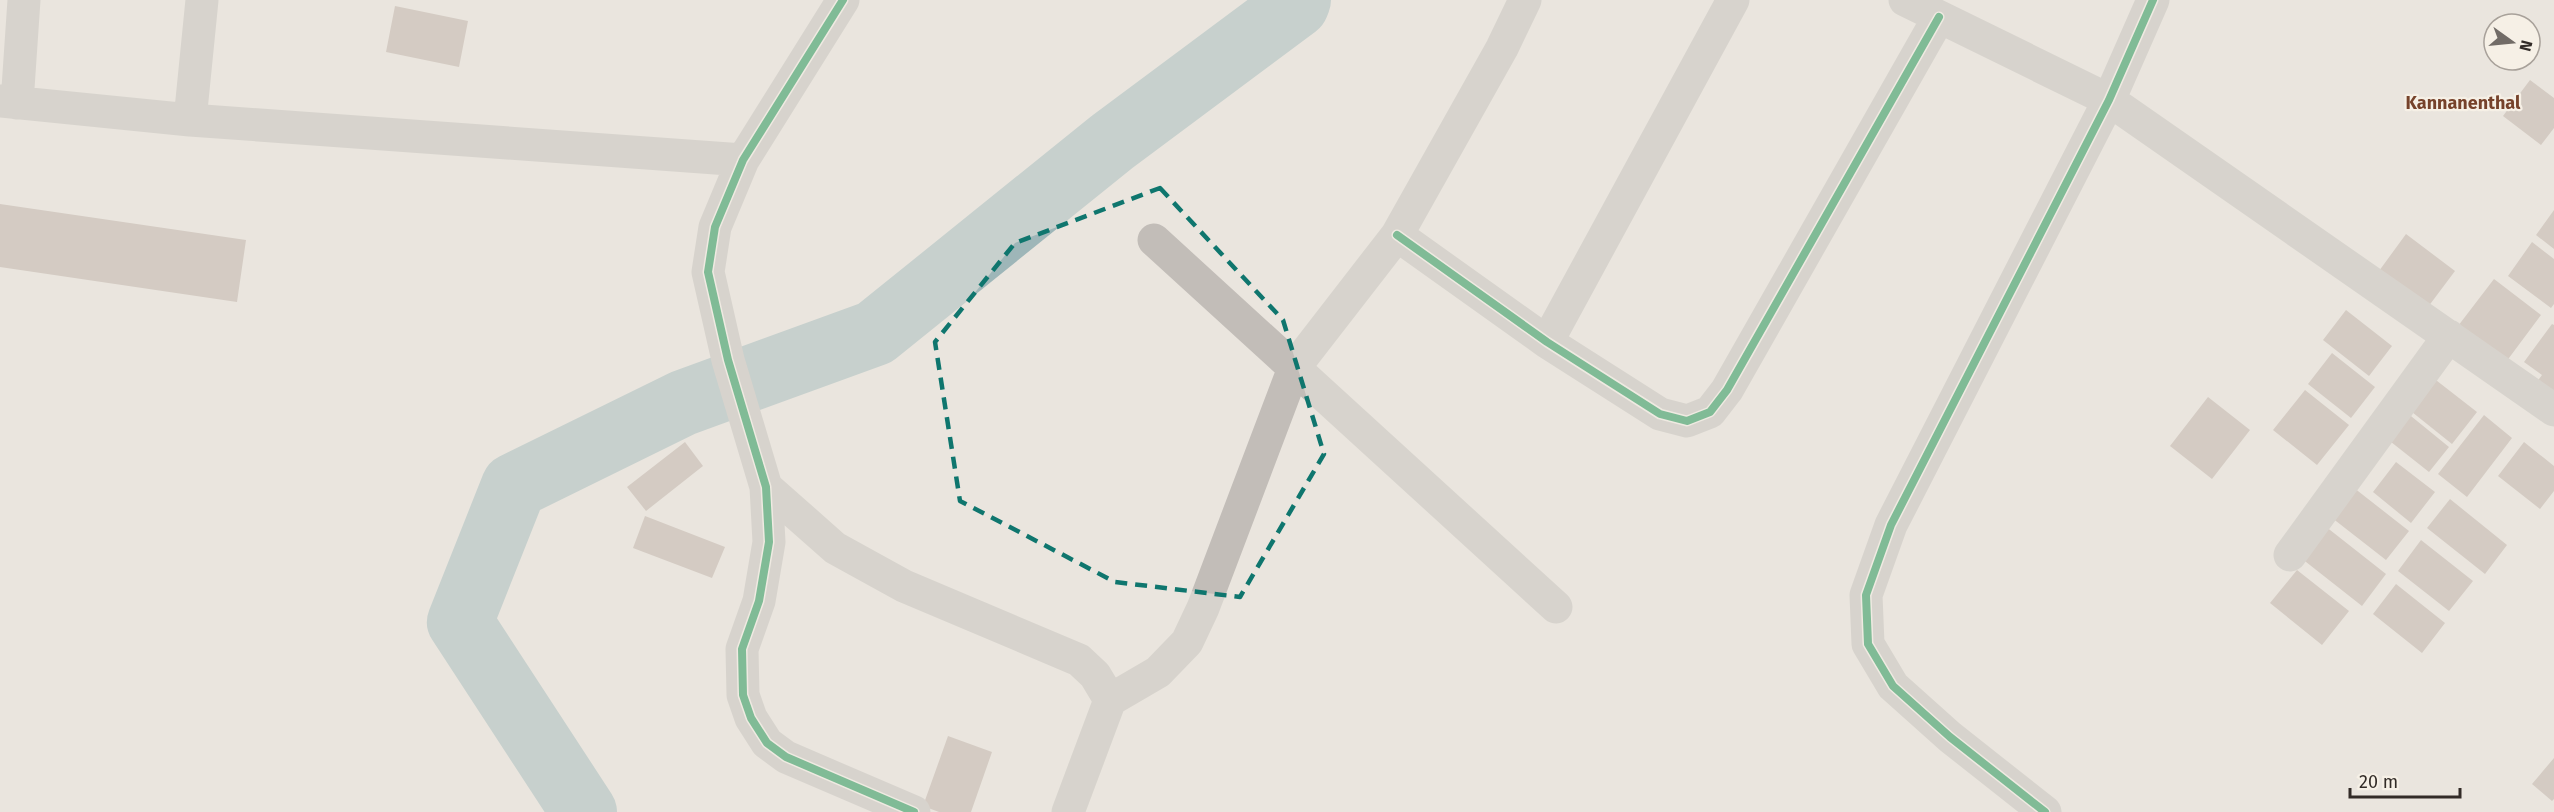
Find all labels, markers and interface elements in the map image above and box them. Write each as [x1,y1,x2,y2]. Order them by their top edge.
north arrow [2482,12,2542,72]
text: N [2515,38,2537,53]
district label: Kannanenthal [2406,92,2521,114]
scale bar [2350,761,2460,799]
text: 20 m [2359,771,2398,793]

